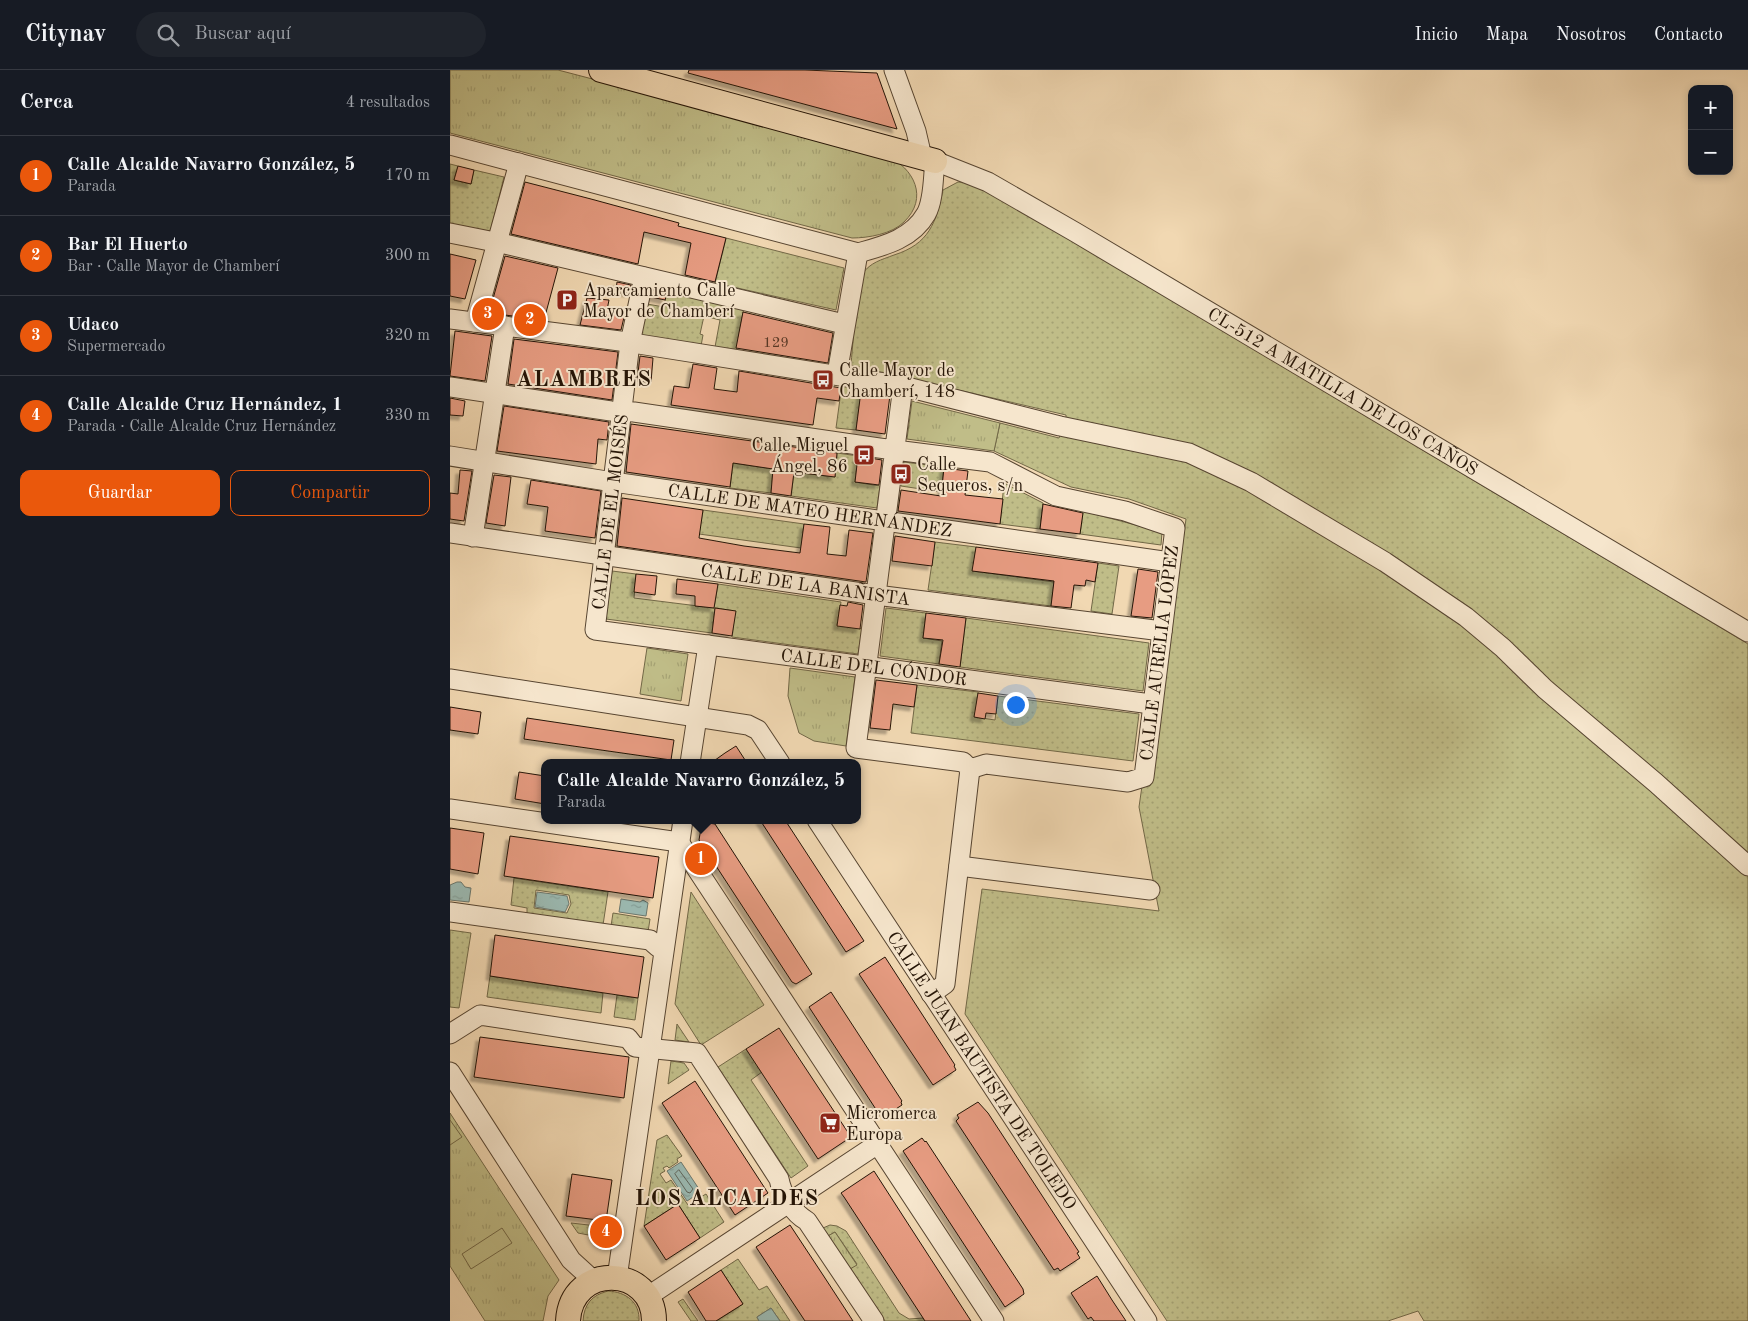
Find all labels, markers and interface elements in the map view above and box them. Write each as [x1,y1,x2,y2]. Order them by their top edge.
search box [136,12,486,57]
icon: search [154,21,182,49]
text: Citynav [25,23,106,47]
text: Buscar aquí [194,25,291,44]
text: Inicio [1415,26,1458,44]
text: Mapa [1486,26,1528,44]
text: Nosotros [1556,26,1626,44]
text: Contacto [1654,26,1723,44]
map controls [1688,85,1733,175]
button: + [1688,85,1733,130]
text: Cerca [20,92,73,113]
text: 4 resultados [346,95,430,111]
button: − [1688,130,1733,175]
text: Calle Alcalde Navarro González, 5 [67,156,355,175]
text: 1 [31,168,41,184]
text: 170 m [385,168,430,184]
text: Parada [67,179,116,195]
text: Bar El Huerto [67,236,188,255]
text: 2 [31,248,41,264]
text: 300 m [385,248,430,264]
text: Bar · Calle Mayor de Chamberí [67,259,279,275]
place label: Aparcamiento Calle Mayor de Chamberí [583,282,735,321]
parking icon: Aparcamiento Calle Mayor de Chamberí [555,288,579,312]
pin: 3 [472,295,504,333]
pin: 2 [514,301,546,339]
street label: CL-512 A MATILLA DE LOS CAÑOS [1204,305,1481,479]
text: Udaco [67,316,119,335]
text: 3 [31,328,41,344]
text: 320 m [385,328,430,344]
house number: 129 [763,336,789,351]
text: Supermercado [67,339,165,355]
place label: Calle Mayor de Chamberí, 148 [839,362,955,401]
bus stop icon: Calle Mayor de Chamberí, 148 [811,368,835,392]
district label: ALAMBRES [516,369,652,391]
text: Calle Alcalde Cruz Hernández, 1 [67,396,343,415]
text: 4 [31,408,41,424]
text: 330 m [385,408,430,424]
street label: CALLE DE EL MOISÉS [586,413,632,611]
text: Parada · Calle Alcalde Cruz Hernández [67,419,336,435]
place label: Calle Miguel Ángel, 86 [752,437,848,476]
bus stop icon: Calle Miguel Ángel, 86 [852,443,876,467]
place label: Calle Sequeros, s/n [917,456,1023,495]
bus stop icon: Calle Sequeros, s/n [889,462,913,486]
button: Guardar [20,470,220,516]
button: Compartir [230,470,430,516]
street label: CALLE DE MATEO HERNÁNDEZ [667,482,953,541]
street label: CALLE AURELIA LÓPEZ [1133,544,1182,762]
street label: CALLE DE LA BAÑISTA [699,562,911,609]
street label: CALLE DEL CÓNDOR [779,647,968,689]
your location [1003,692,1029,718]
popup [541,759,861,824]
text: Calle Alcalde Navarro González, 5 [557,772,845,791]
text: Parada [557,795,606,811]
pin: 1 [685,840,717,878]
street label: CALLE JUAN BAUTISTA DE TOLEDO [883,929,1079,1213]
place label: Micromerca Europa [846,1105,937,1144]
supermarket icon: Micromerca Europa [818,1111,842,1135]
district label: LOS ALCALDES [635,1188,819,1210]
pin: 4 [590,1213,622,1251]

